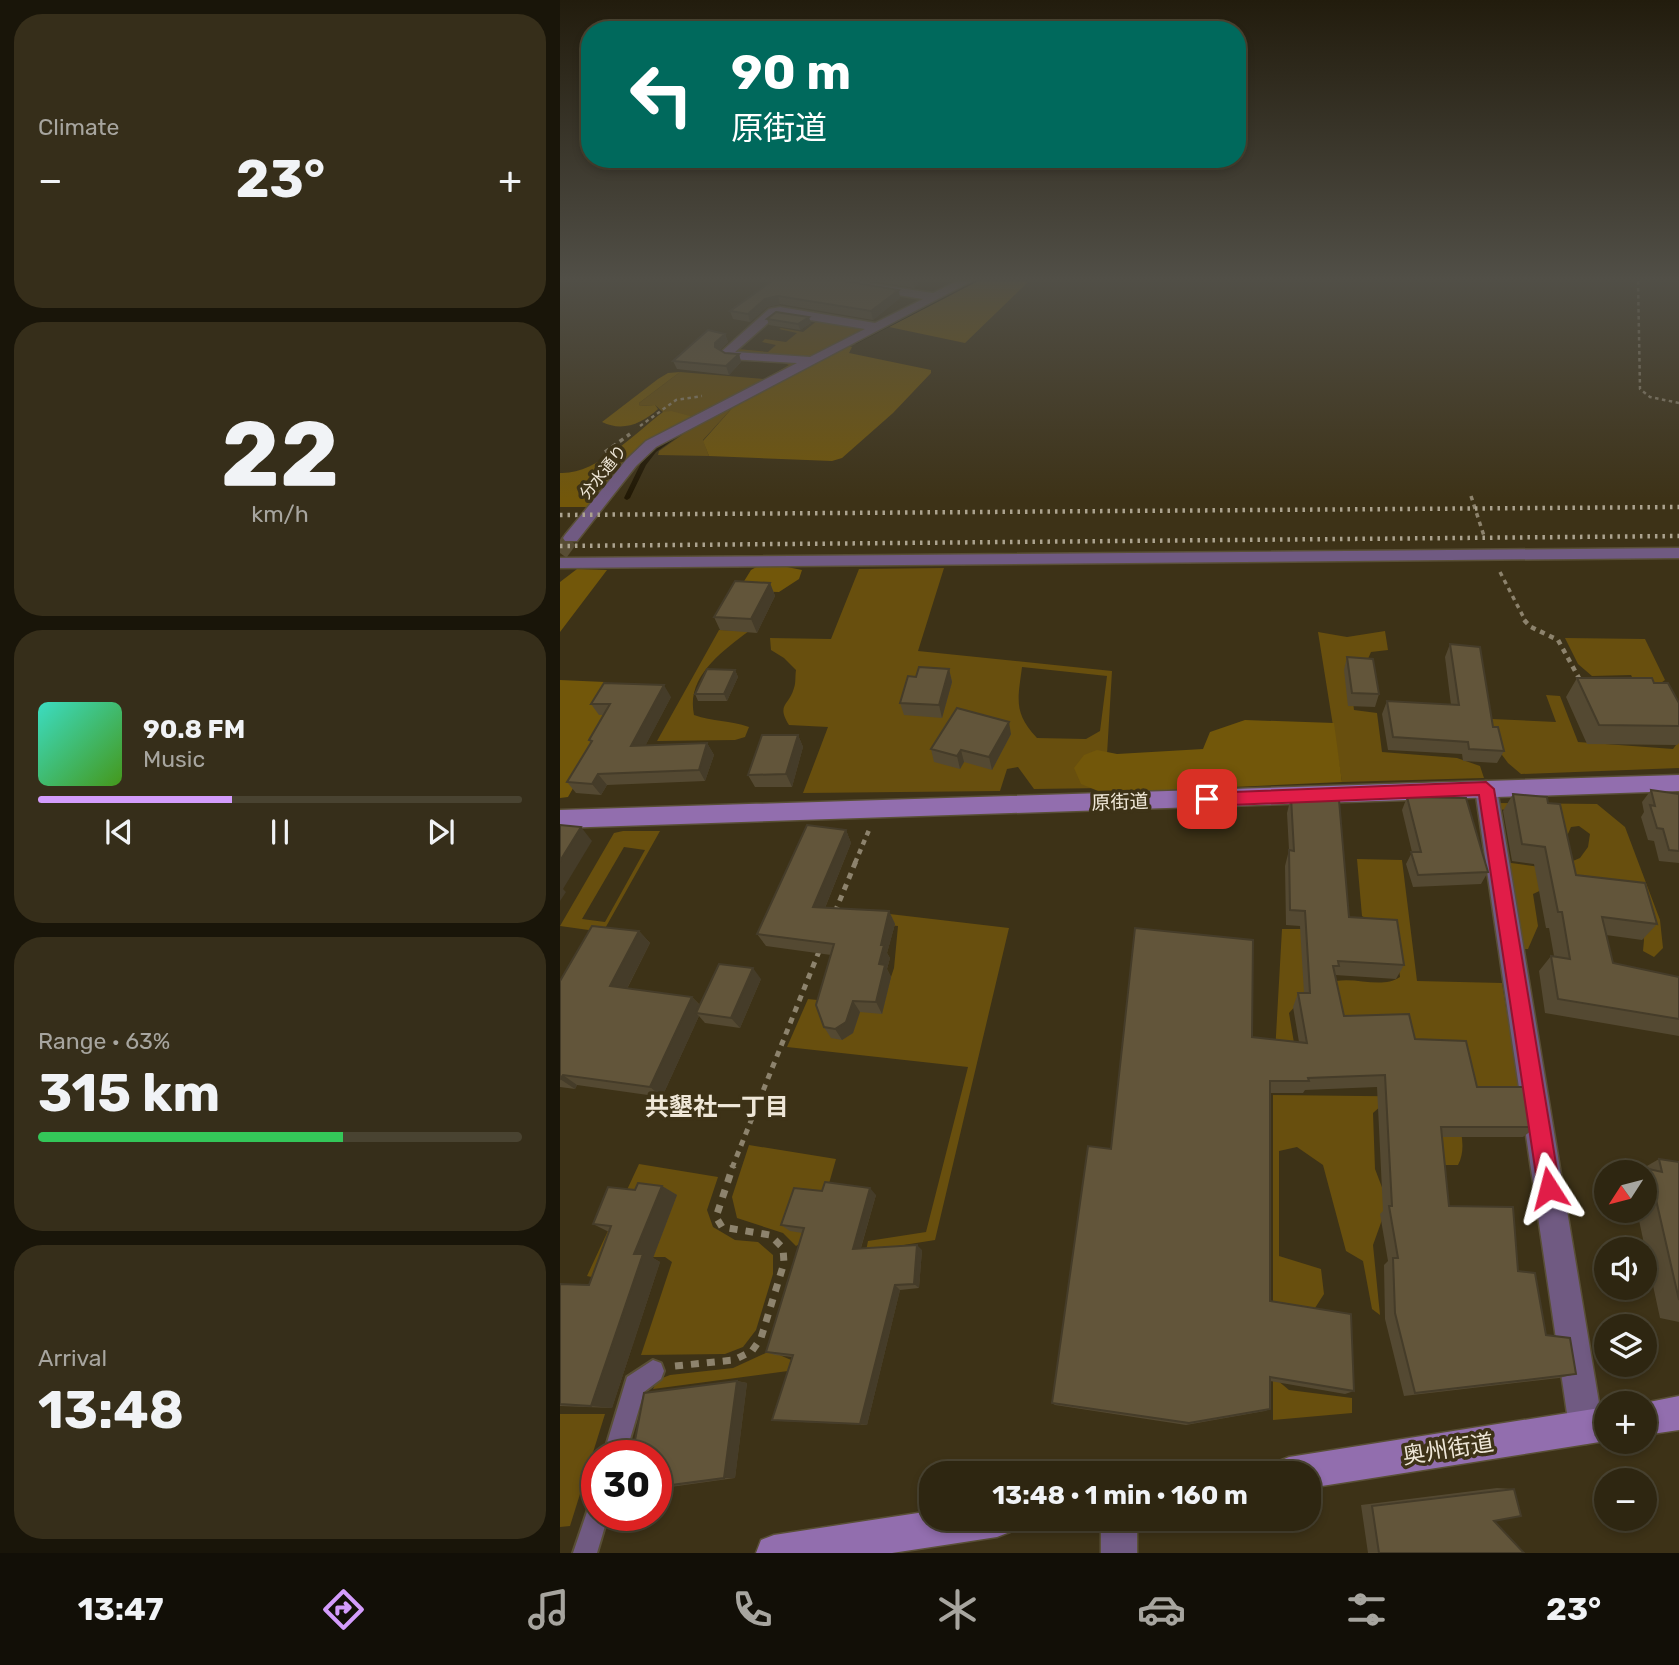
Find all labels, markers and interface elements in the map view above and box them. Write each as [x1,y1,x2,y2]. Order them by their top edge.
text: 90 m [731,43,851,101]
icon: left [616,49,707,140]
text: 原街道 [731,109,827,147]
text: Climate [38,113,119,141]
text: 23° [236,148,325,210]
text: − [38,157,63,203]
text: + [498,157,522,203]
text: 22 [221,400,339,508]
street label: 分水通り [575,441,631,503]
text: km/h [251,500,309,528]
text: 90.8 FM [143,714,245,745]
text: Music [143,745,205,773]
pin [1177,769,1237,829]
icon: arrive [1188,780,1226,818]
street label: 原街道 [1091,790,1149,814]
icon: previous [100,813,138,851]
icon: pause [261,813,299,851]
icon: next [422,813,460,851]
text: Range · 63% [38,1027,170,1055]
text: 315 km [38,1062,220,1124]
district label: 共墾社一丁目 [645,1093,789,1121]
position arrow [1512,1151,1586,1225]
north arrow [1594,1160,1657,1223]
map controls [1594,1160,1657,1531]
button: sound [1594,1237,1657,1300]
button: layers [1594,1314,1657,1377]
text: Arrival [38,1344,107,1372]
text: 13:48 [38,1379,184,1441]
button: + [1594,1391,1657,1454]
street label: 奥州街道 [1400,1428,1496,1470]
speed limit sign: 30 [581,1440,672,1531]
button: − [1594,1468,1657,1531]
text: 13:48 · 1 min · 160 m [992,1480,1248,1511]
icon: directions [319,1585,368,1634]
icon: music [524,1585,573,1634]
icon: phone [728,1585,777,1634]
icon: climate [933,1585,982,1634]
icon: car [1137,1585,1186,1634]
icon: filters [1342,1585,1391,1634]
text: 13:47 [78,1590,164,1628]
text: 23° [1546,1590,1601,1628]

